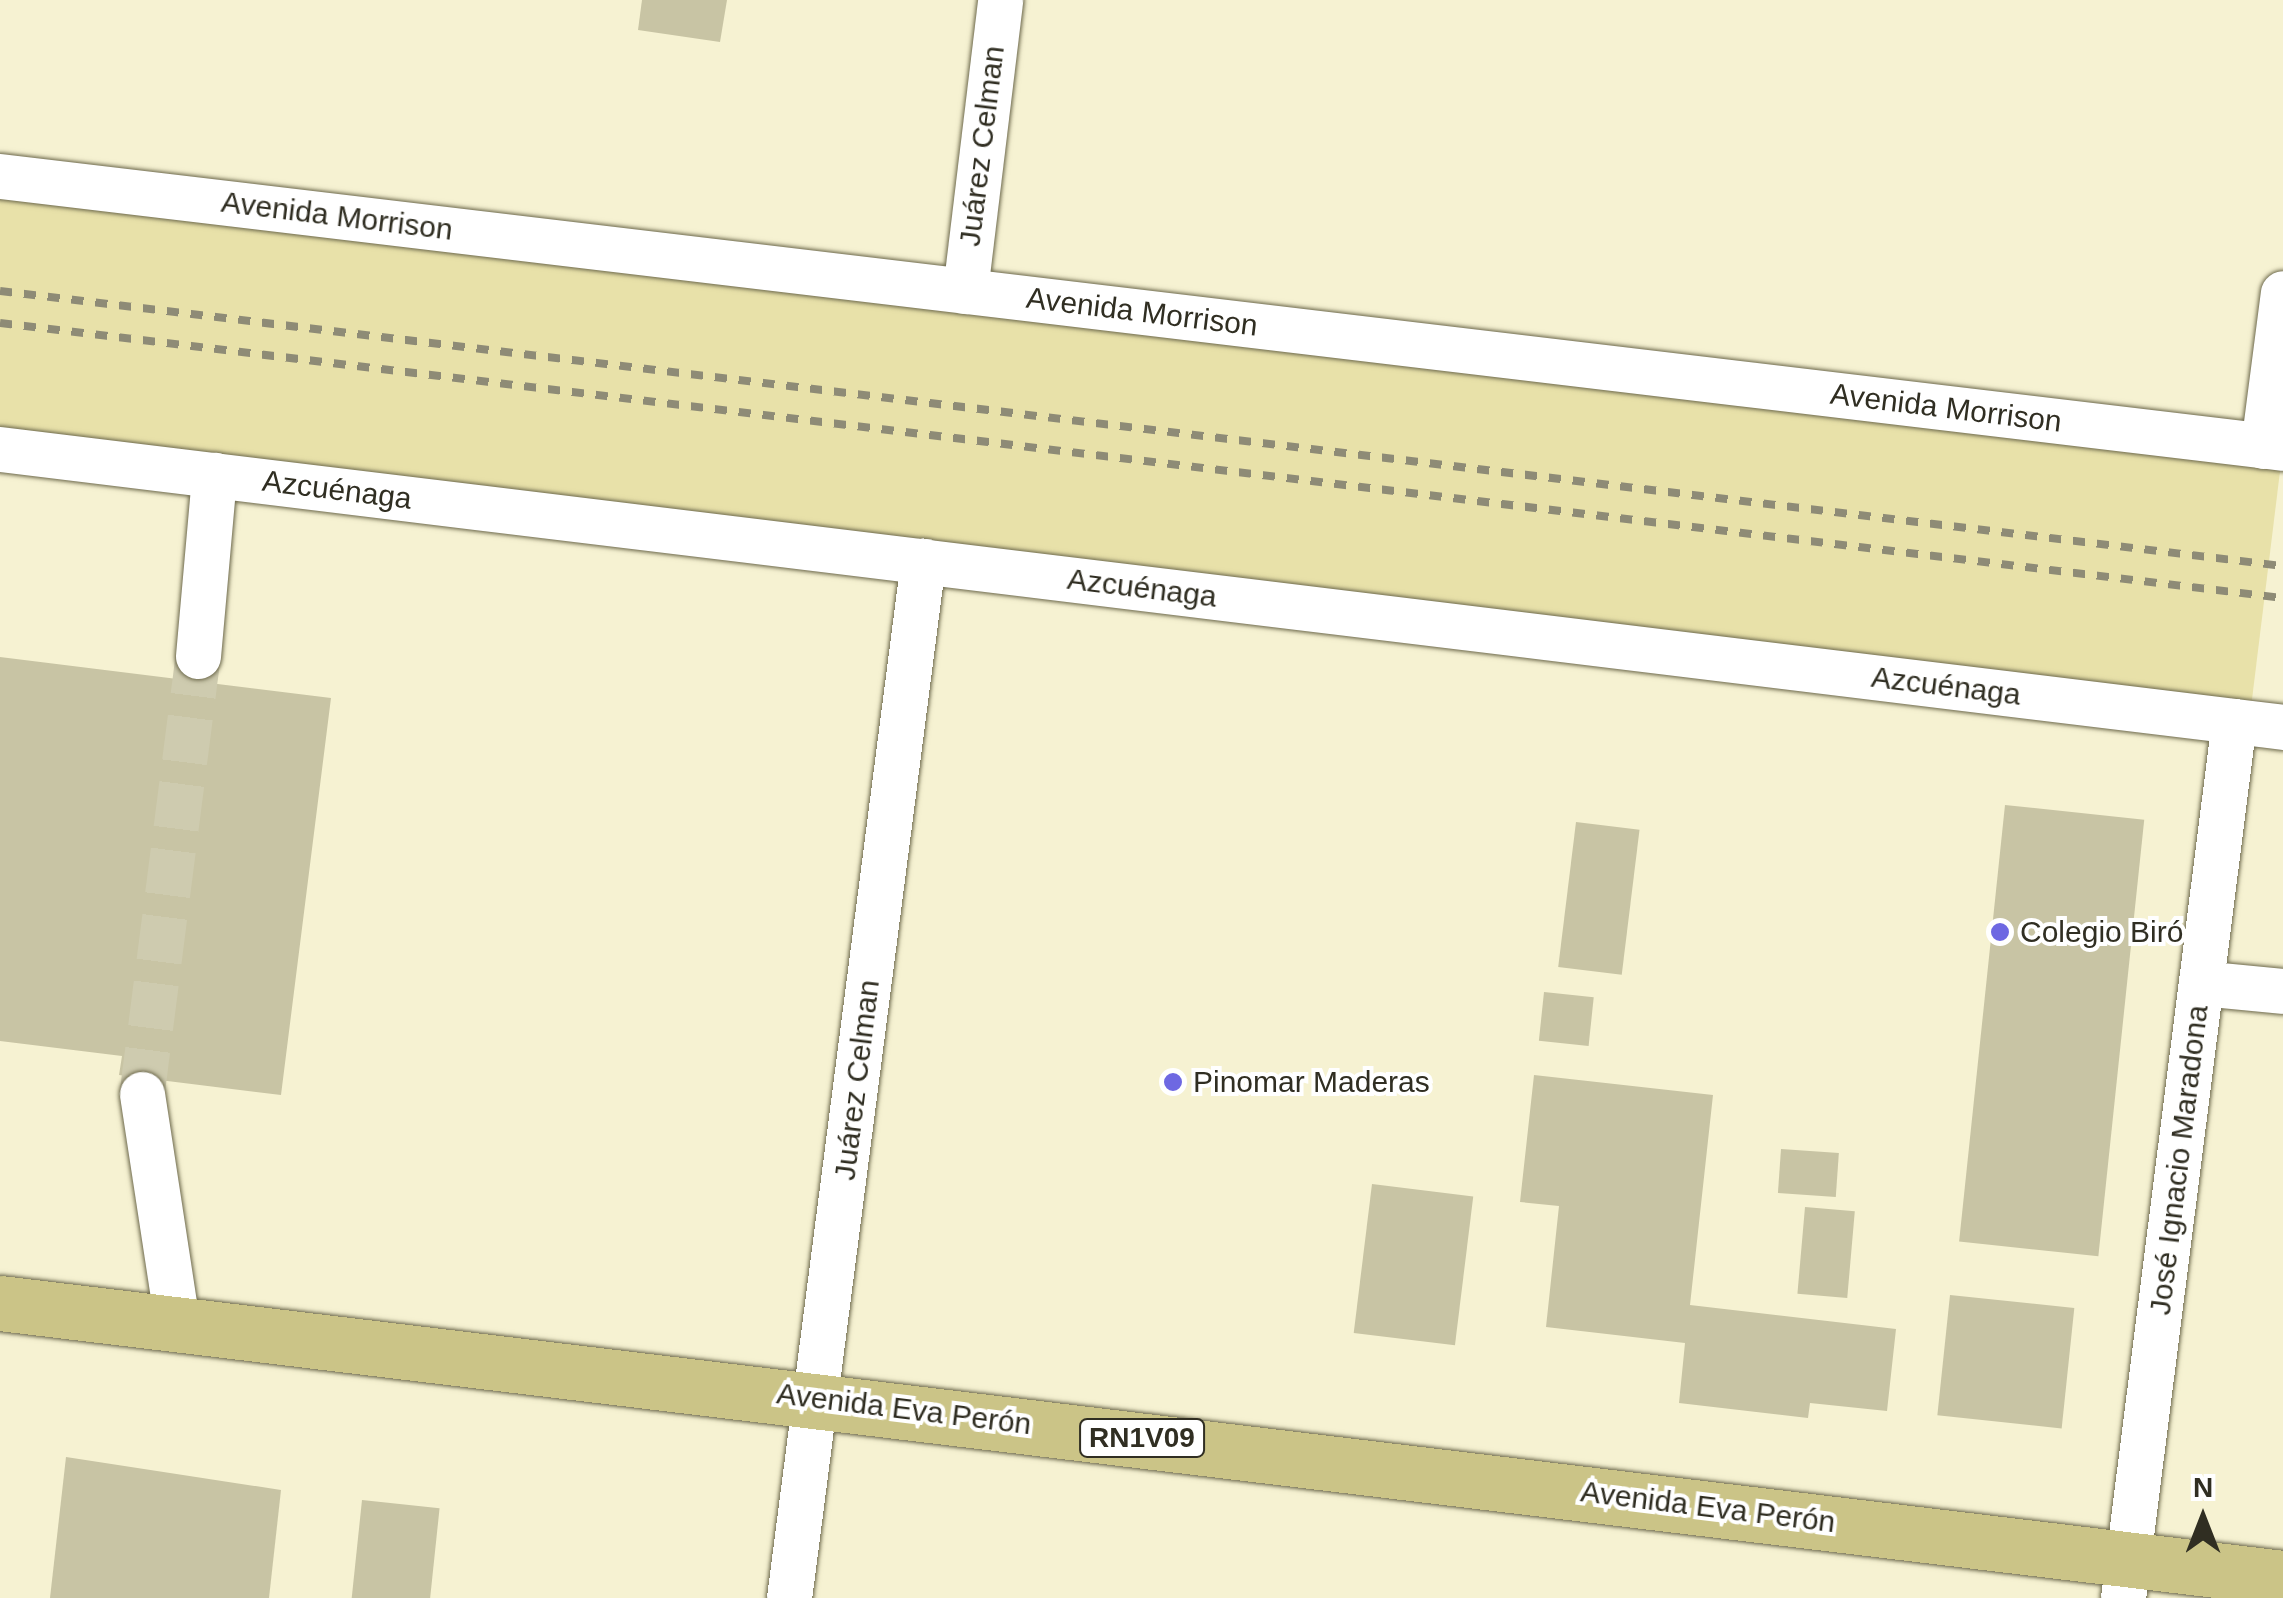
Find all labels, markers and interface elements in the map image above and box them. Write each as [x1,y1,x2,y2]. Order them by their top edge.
street label: Juárez Celman [952,44,1012,248]
street label: Avenida Morrison [219,184,455,248]
street label: Avenida Morrison [1024,280,1260,344]
street label: Avenida Morrison [1828,376,2064,440]
street label: Azcuénaga [260,463,414,517]
street label: Azcuénaga [1065,561,1219,615]
street label: Azcuénaga [1869,659,2023,713]
place label: Colegio Biró [2020,914,2183,950]
marker: Colegio Biró [1989,921,2011,943]
street label: Juárez Celman [827,978,887,1182]
street label: José Ignacio Maradona [2142,1003,2216,1317]
place label: Pinomar Maderas [1193,1064,1430,1100]
marker: Pinomar Maderas [1162,1071,1184,1093]
street label: Avenida Eva Perón [775,1376,1033,1442]
road number: RN1V09 [1077,1415,1207,1461]
north arrow [2153,1468,2253,1568]
text: N [2193,1472,2213,1503]
street label: Avenida Eva Perón [1579,1474,1837,1540]

